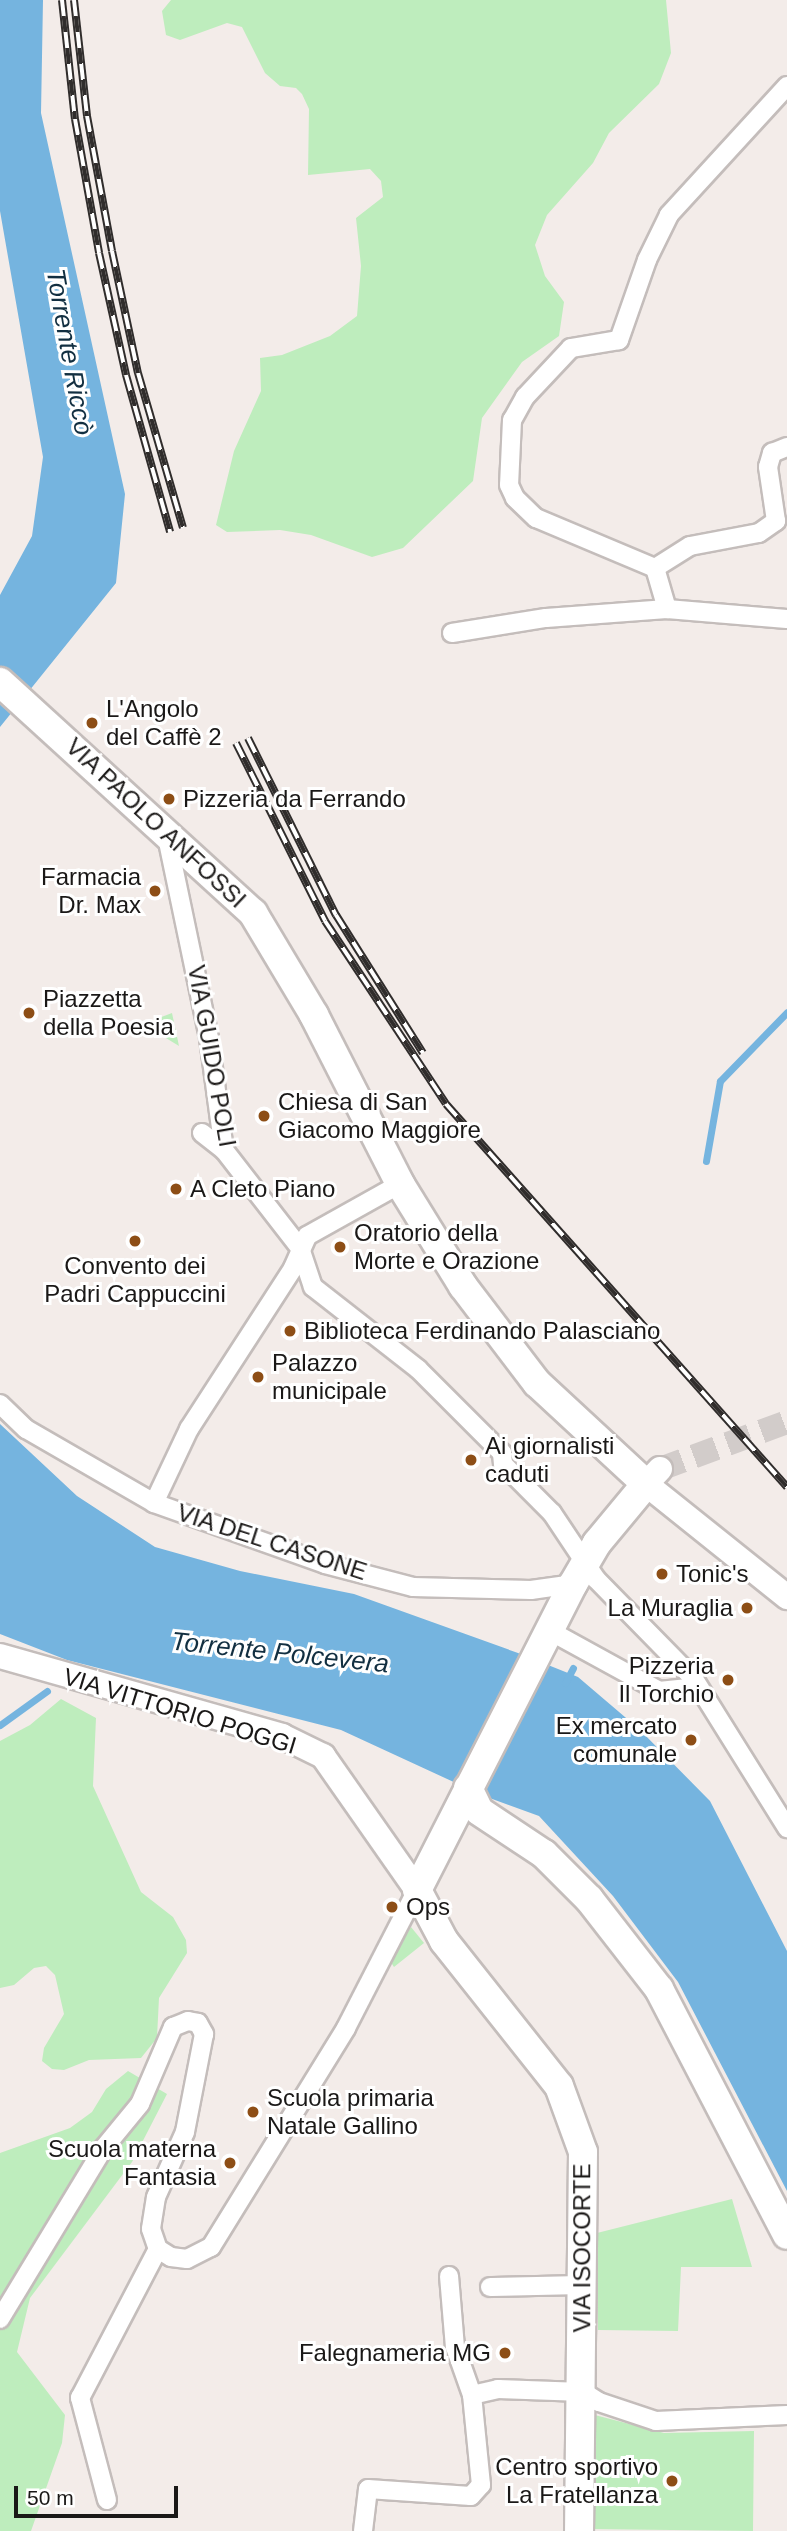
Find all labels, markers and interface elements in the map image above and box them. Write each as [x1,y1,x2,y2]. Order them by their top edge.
water label: Torrente Riccò [39,267,99,437]
place label: L'Angolo del Caffè 2 [106,695,222,751]
marker: L'Angolo del Caffè 2 [84,715,100,731]
street label: VIA PAOLO ANFOSSI [59,731,253,915]
place label: Pizzeria da Ferrando [183,785,406,813]
marker: Pizzeria da Ferrando [161,791,177,807]
place label: Farmacia Dr. Max [41,863,141,919]
marker: Farmacia Dr. Max [147,883,163,899]
street label: VIA GUIDO POLI [182,962,242,1150]
place label: Piazzetta della Poesia [43,985,174,1041]
marker: Piazzetta della Poesia [21,1005,37,1021]
place label: Chiesa di San Giacomo Maggiore [278,1088,481,1144]
marker: Chiesa di San Giacomo Maggiore [256,1108,272,1124]
place label: A Cleto Piano [190,1175,337,1203]
marker: A Cleto Piano [168,1181,184,1197]
place label: Oratorio della Morte e Orazione [354,1219,539,1275]
marker: Convento dei Padri Cappuccini [127,1233,143,1249]
marker: Oratorio della Morte e Orazione [332,1239,348,1255]
place label: Convento dei Padri Cappuccini [44,1252,226,1308]
place label: Biblioteca Ferdinando Palasciano [304,1317,660,1345]
marker: Biblioteca Ferdinando Palasciano [282,1323,298,1339]
place label: Palazzo municipale [272,1349,387,1405]
marker: Palazzo municipale [250,1369,266,1385]
place label: Ai giornalisti caduti [485,1432,614,1488]
marker: Ai giornalisti caduti [463,1452,479,1468]
street label: VIA DEL CASONE [172,1497,372,1587]
place label: Tonic's [676,1560,749,1588]
marker: Tonic's [654,1566,670,1582]
place label: La Muraglia [608,1594,733,1622]
marker: La Muraglia [739,1600,755,1616]
water label: Torrente Polcevera [170,1626,390,1680]
place label: Pizzeria Il Torchio [618,1652,714,1708]
street label: VIA VITTORIO POGGI [59,1662,301,1760]
marker: Pizzeria Il Torchio [720,1672,736,1688]
place label: Ex mercato comunale [556,1712,677,1768]
marker: Ex mercato comunale [683,1732,699,1748]
place label: Ops [406,1893,450,1921]
marker: Ops [384,1899,400,1915]
place label: Scuola primaria Natale Gallino [267,2084,434,2140]
marker: Scuola primaria Natale Gallino [245,2104,261,2120]
place label: Scuola materna Fantasia [48,2135,216,2191]
marker: Scuola materna Fantasia [222,2155,238,2171]
street label: VIA ISOCORTE [568,2163,596,2333]
place label: Falegnameria MG [299,2339,491,2367]
marker: Falegnameria MG [497,2345,513,2361]
place label: Centro sportivo La Fratellanza [495,2453,658,2509]
scale bar [18,2472,182,2516]
marker: Centro sportivo La Fratellanza [664,2473,680,2489]
text: 50 m [27,2486,74,2509]

